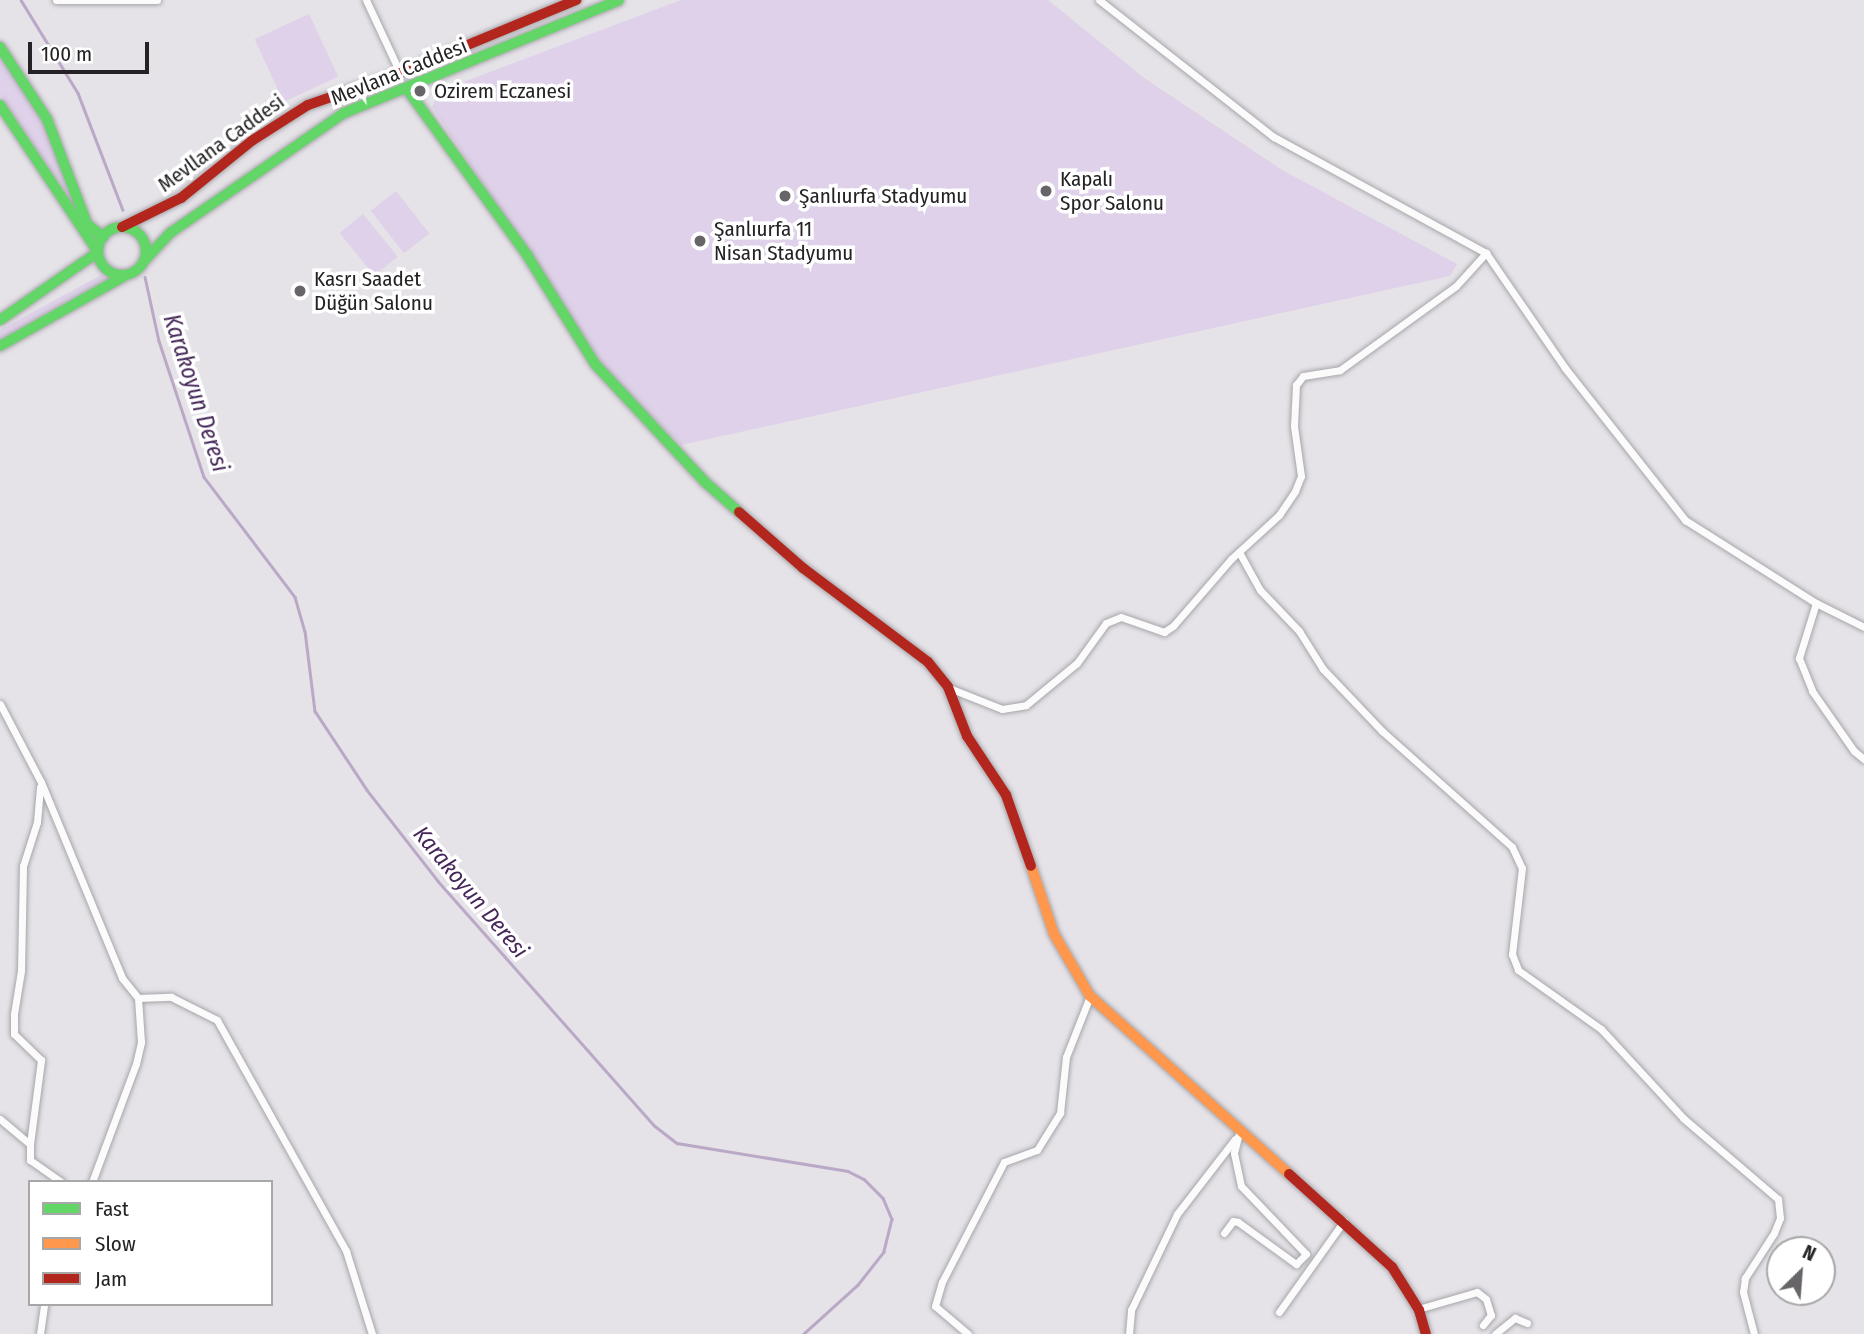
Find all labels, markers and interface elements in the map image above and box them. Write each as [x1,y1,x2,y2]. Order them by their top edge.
scale bar [32,28,152,72]
street label: Mevlana Caddesi [327,33,471,111]
text: 100 m [41,41,92,67]
place label: Ozirem Eczanesi [434,78,571,104]
marker: Ozirem Eczanesi [412,83,428,99]
street label: Mevllana Caddesi [153,89,289,197]
place label: Kapalı Spor Salonu [1060,166,1164,216]
place label: Şanlıurfa Stadyumu [799,183,967,209]
marker: Kapalı Spor Salonu [1038,183,1054,199]
marker: Şanlıurfa Stadyumu [777,188,793,204]
place label: Şanlıurfa 11 Nisan Stadyumu [714,216,853,266]
marker: Şanlıurfa 11 Nisan Stadyumu [692,233,708,249]
place label: Kasrı Saadet Düğün Salonu [314,266,433,316]
marker: Kasrı Saadet Düğün Salonu [292,283,308,299]
water label: Karakoyun Deresi [158,311,234,475]
water label: Karakoyun Deresi [408,820,534,964]
legend [28,1180,273,1306]
text: Fast [95,1196,129,1222]
text: Slow [95,1231,136,1257]
north arrow [1766,1236,1836,1306]
text: N [1799,1240,1819,1266]
text: Jam [95,1266,127,1292]

